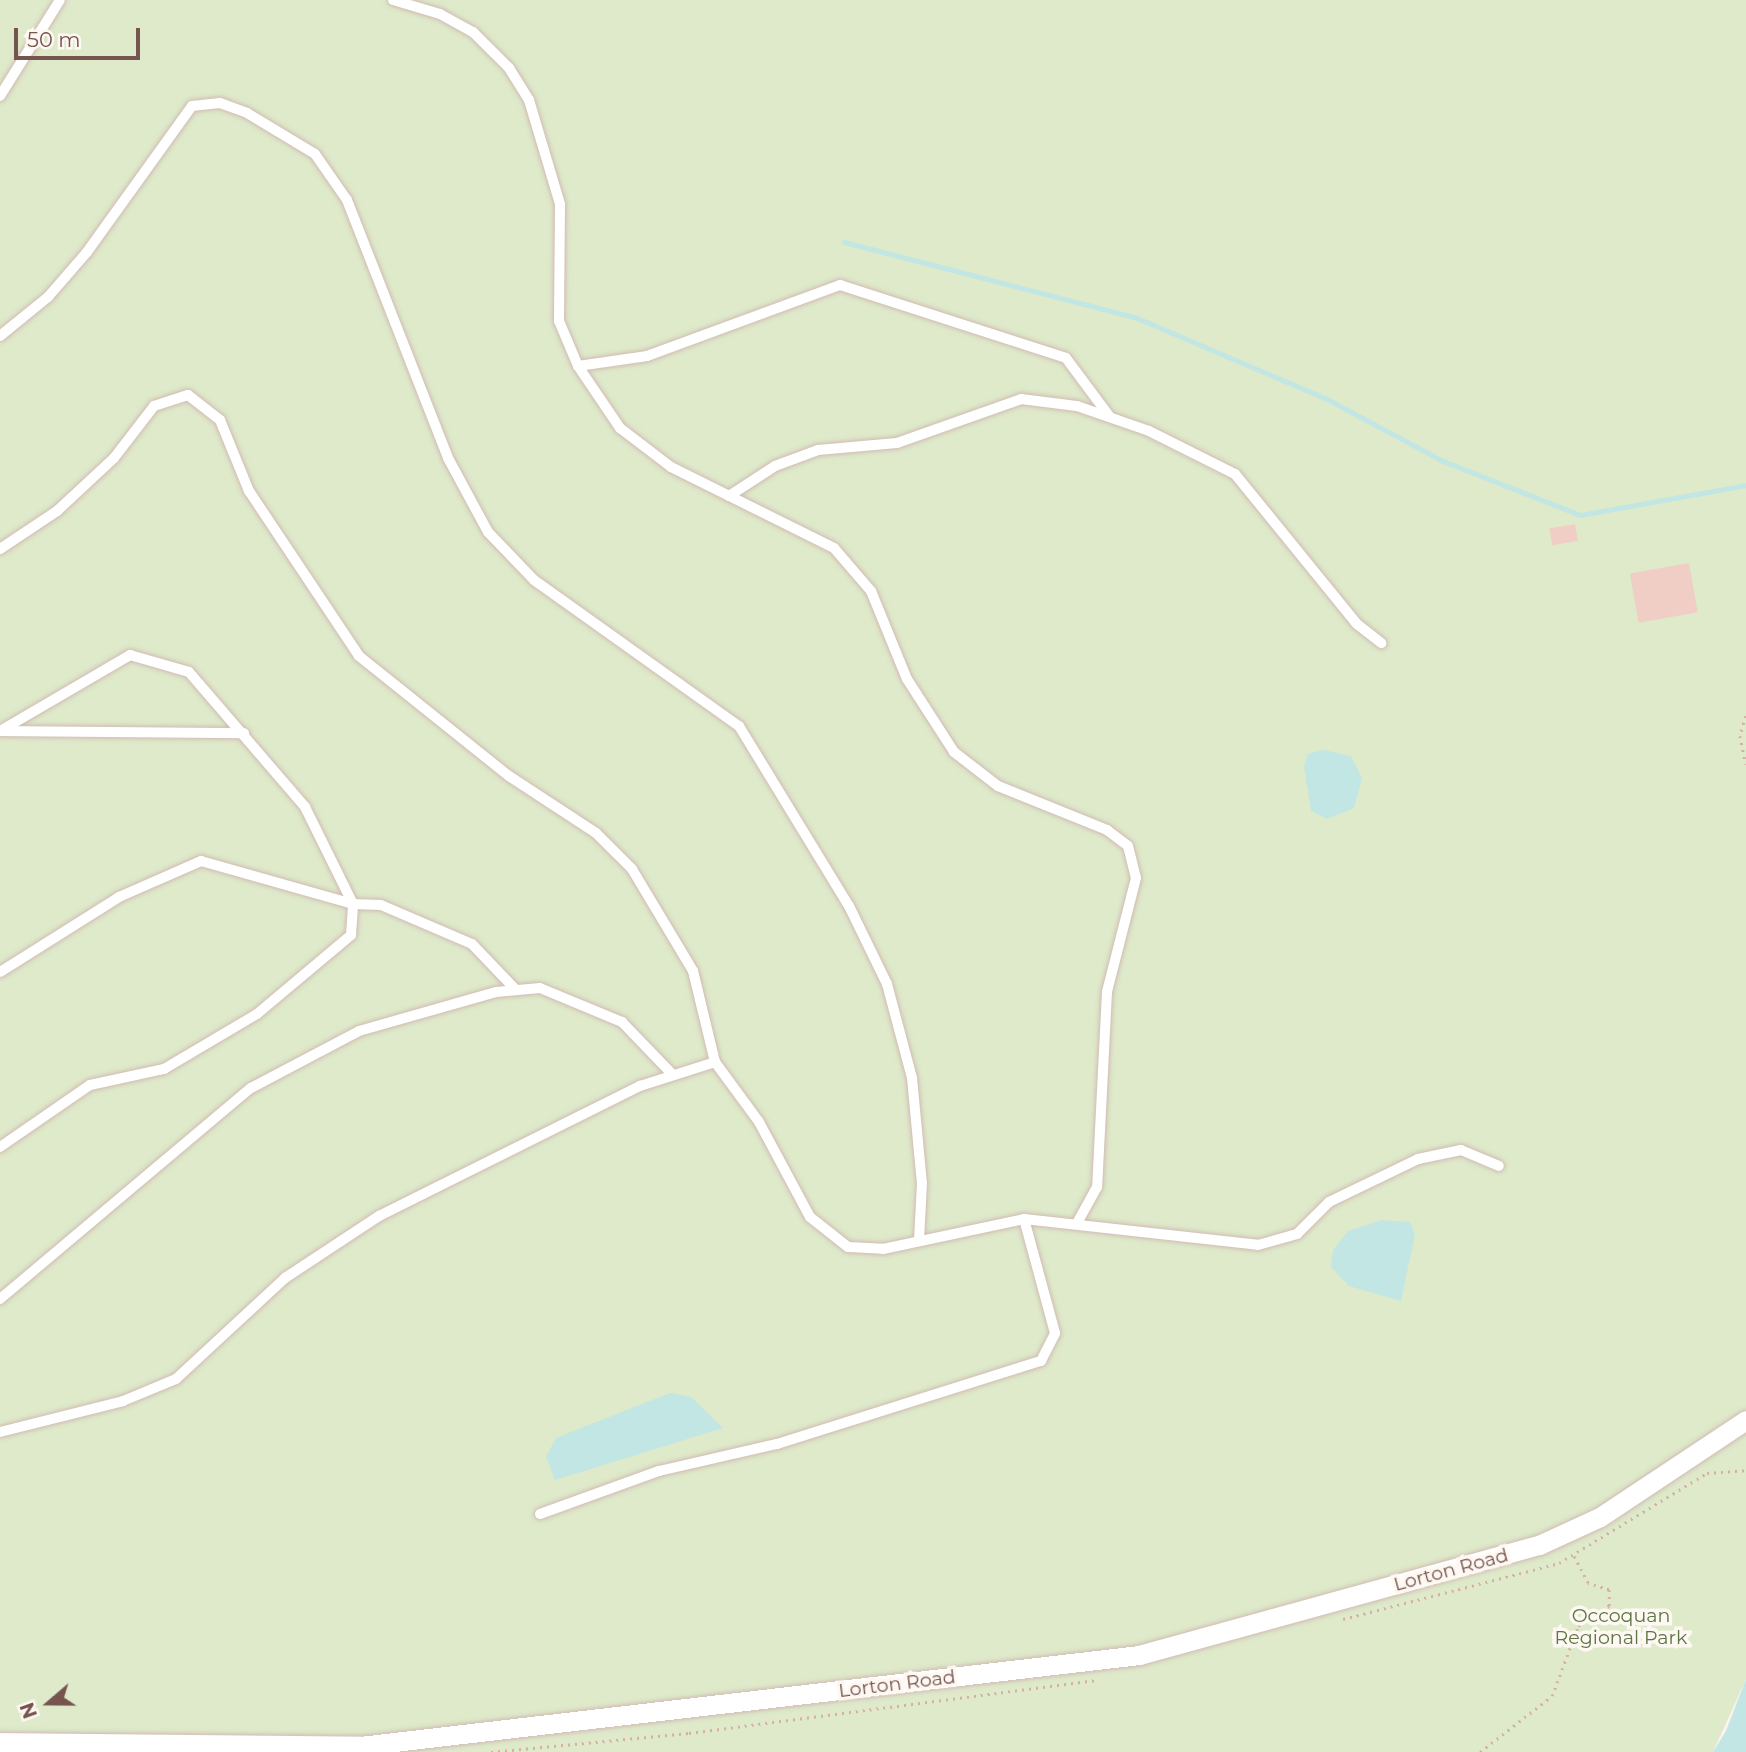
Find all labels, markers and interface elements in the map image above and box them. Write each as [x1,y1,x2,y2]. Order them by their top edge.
scale bar [18,14,144,58]
text: 50 m [27,27,81,52]
street label: Lorton Road [1391,1544,1511,1596]
park label: Occoquan Regional Park [1555,1605,1687,1649]
street label: Lorton Road [837,1666,957,1702]
north arrow [14,1668,84,1738]
text: N [15,1699,42,1722]

